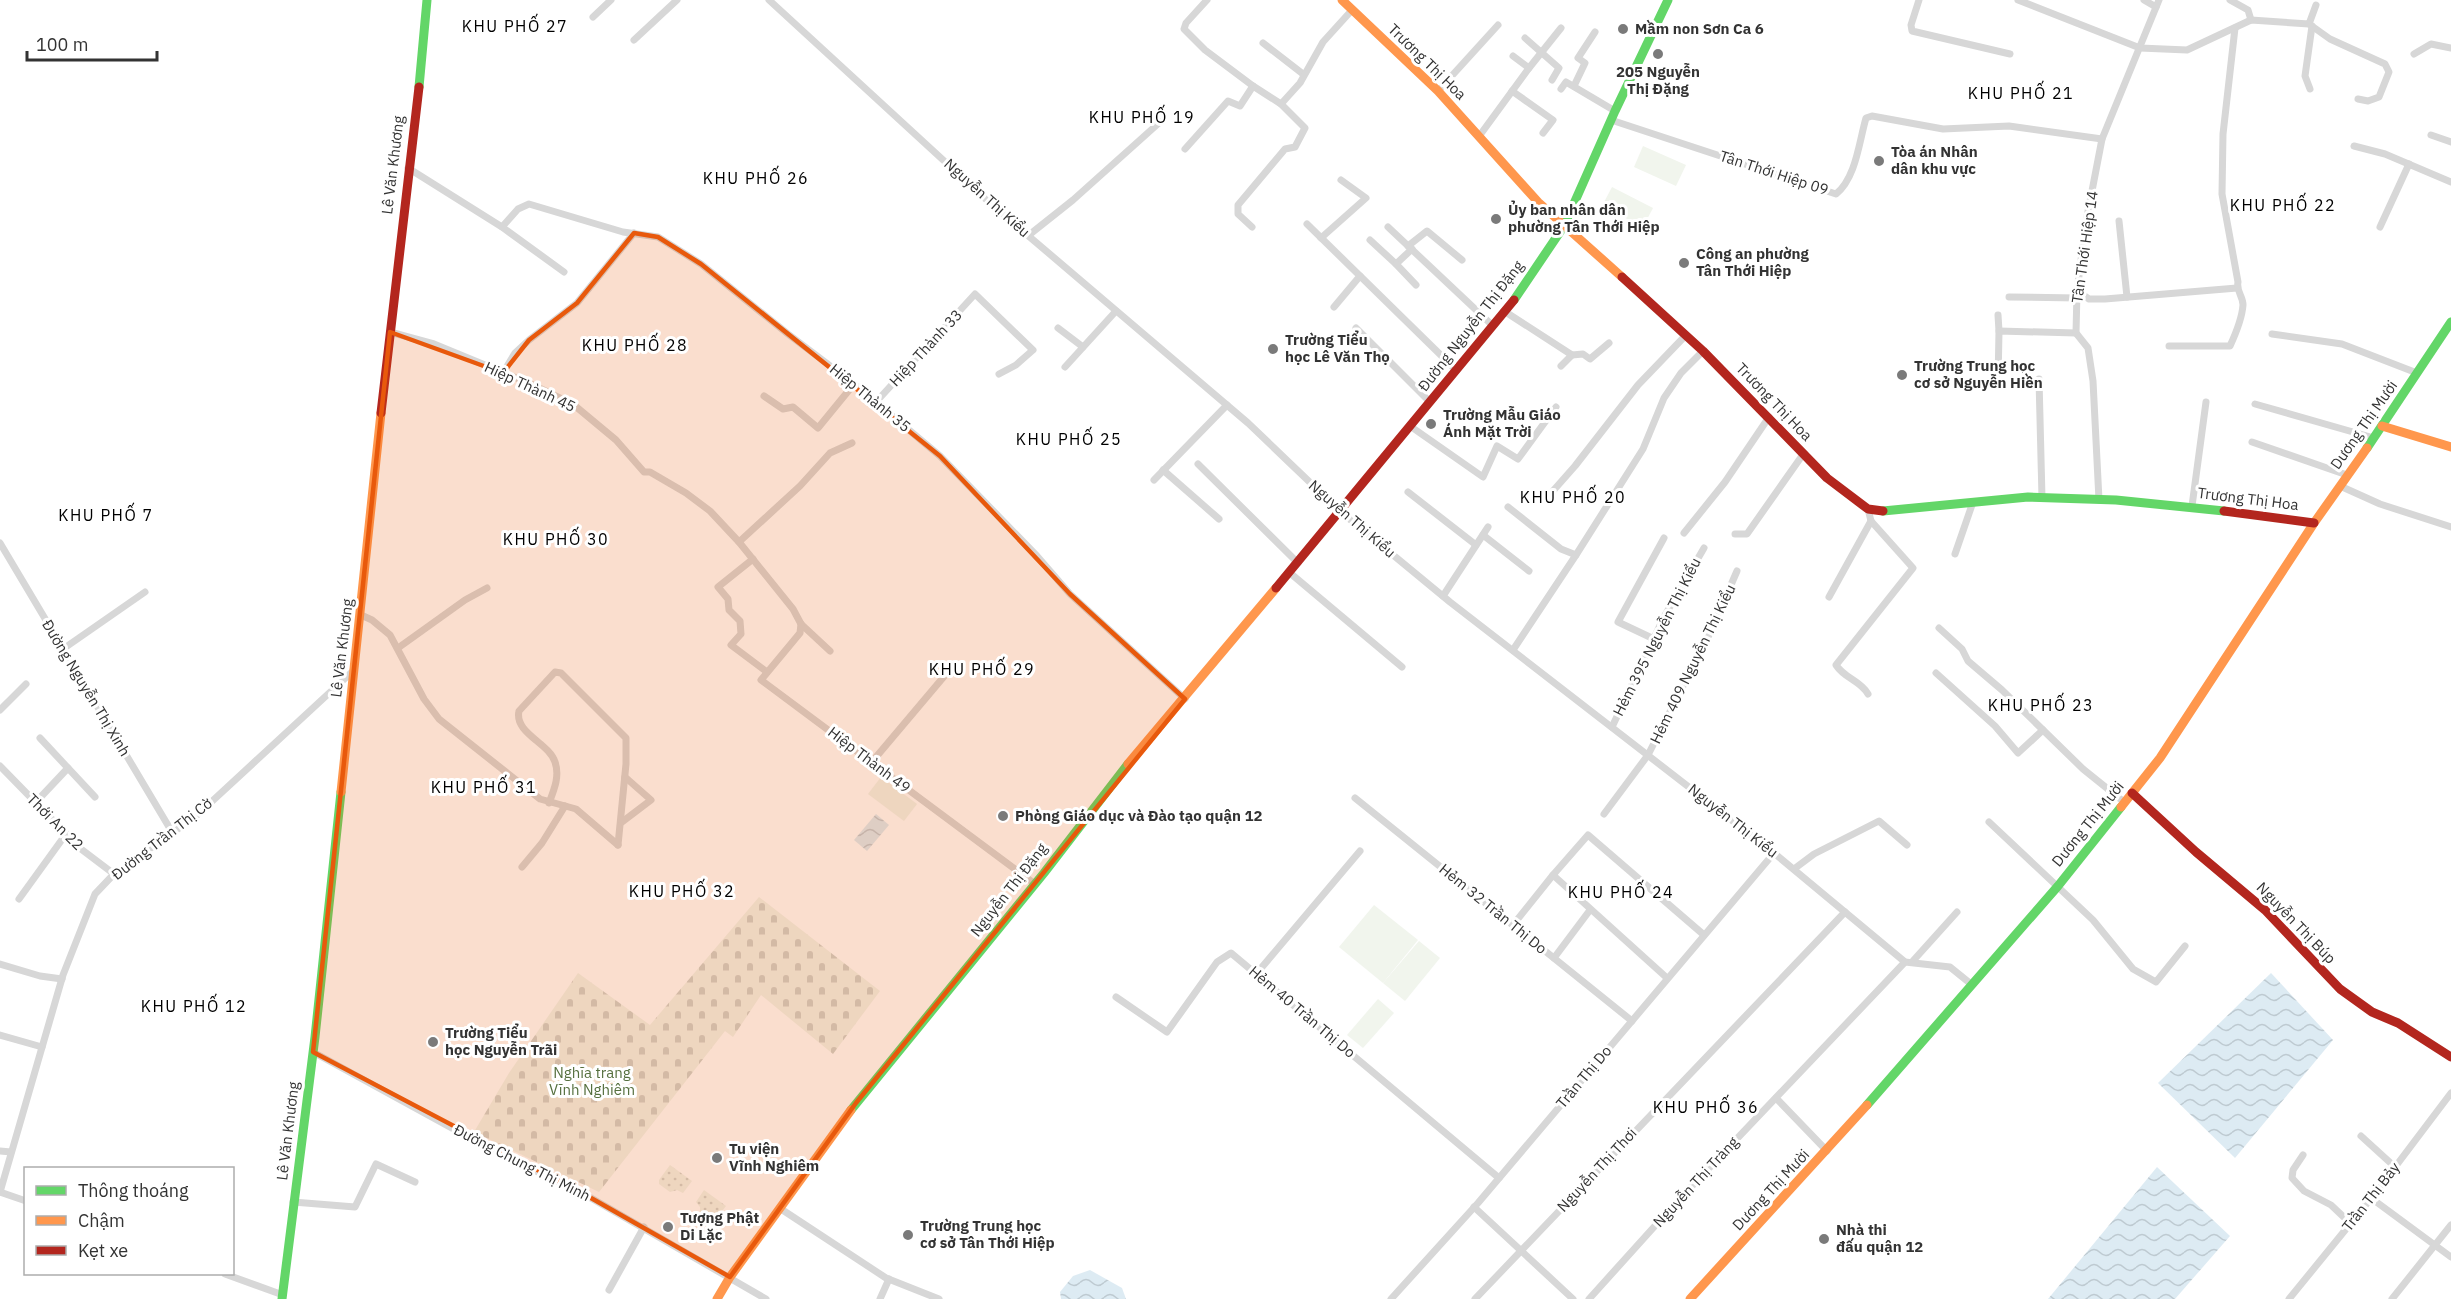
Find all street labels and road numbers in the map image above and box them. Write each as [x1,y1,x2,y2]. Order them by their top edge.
street label: Trương Thị Hoa [1384,19,1471,104]
street label: Lê Văn Khương [377,114,408,215]
street label: Tân Thới Hiệp 09 [1717,146,1831,199]
street label: Nguyễn Thị Kiểu [940,154,1034,241]
street label: Tân Thới Hiệp 14 [2067,190,2102,304]
street label: Đường Nguyễn Thị Đặng [1414,256,1528,395]
street label: Hiệp Thành 33 [885,305,966,390]
street label: Hiệp Thành 45 [482,357,579,416]
street label: Trương Thị Hoa [1732,358,1817,445]
street label: Hiệp Thành 35 [826,359,915,436]
street label: Dương Thị Mười [2326,377,2401,473]
street label: Nguyễn Thị Kiểu [1305,476,1400,562]
street label: Trương Thị Hoa [2196,483,2300,514]
street label: Hẻm 395 Nguyễn Thị Kiểu [1608,554,1705,719]
street label: Hẻm 409 Nguyễn Thị Kiểu [1646,581,1739,747]
street label: Lê Văn Khương [326,597,357,698]
street label: Đường Nguyễn Thị Xinh [38,616,135,760]
street label: Hiệp Thành 49 [824,722,914,797]
street label: Dương Thị Mười [2047,777,2128,870]
street label: Nguyễn Thị Kiểu [1684,780,1782,862]
street label: Thới An 22 [23,789,88,854]
street label: Đường Trần Thị Cờ [108,793,216,884]
street label: Nguyễn Thị Đặng [966,839,1051,940]
street label: Hẻm 32 Trần Thị Do [1436,859,1551,958]
street label: Nguyễn Thị Búp [2253,878,2340,967]
street label: Hẻm 40 Trần Thị Do [1245,961,1359,1062]
street label: Trần Thị Do [1552,1041,1615,1112]
street label: Lê Văn Khương [272,1080,303,1181]
street label: Đường Chung Thị Minh [451,1120,594,1205]
street label: Nguyễn Thị Thơi [1553,1124,1641,1216]
street label: Nguyễn Thị Tràng [1649,1132,1742,1231]
street label: Dương Thị Mười [1728,1145,1813,1234]
street label: Trần Thị Bảy [2338,1158,2404,1235]

